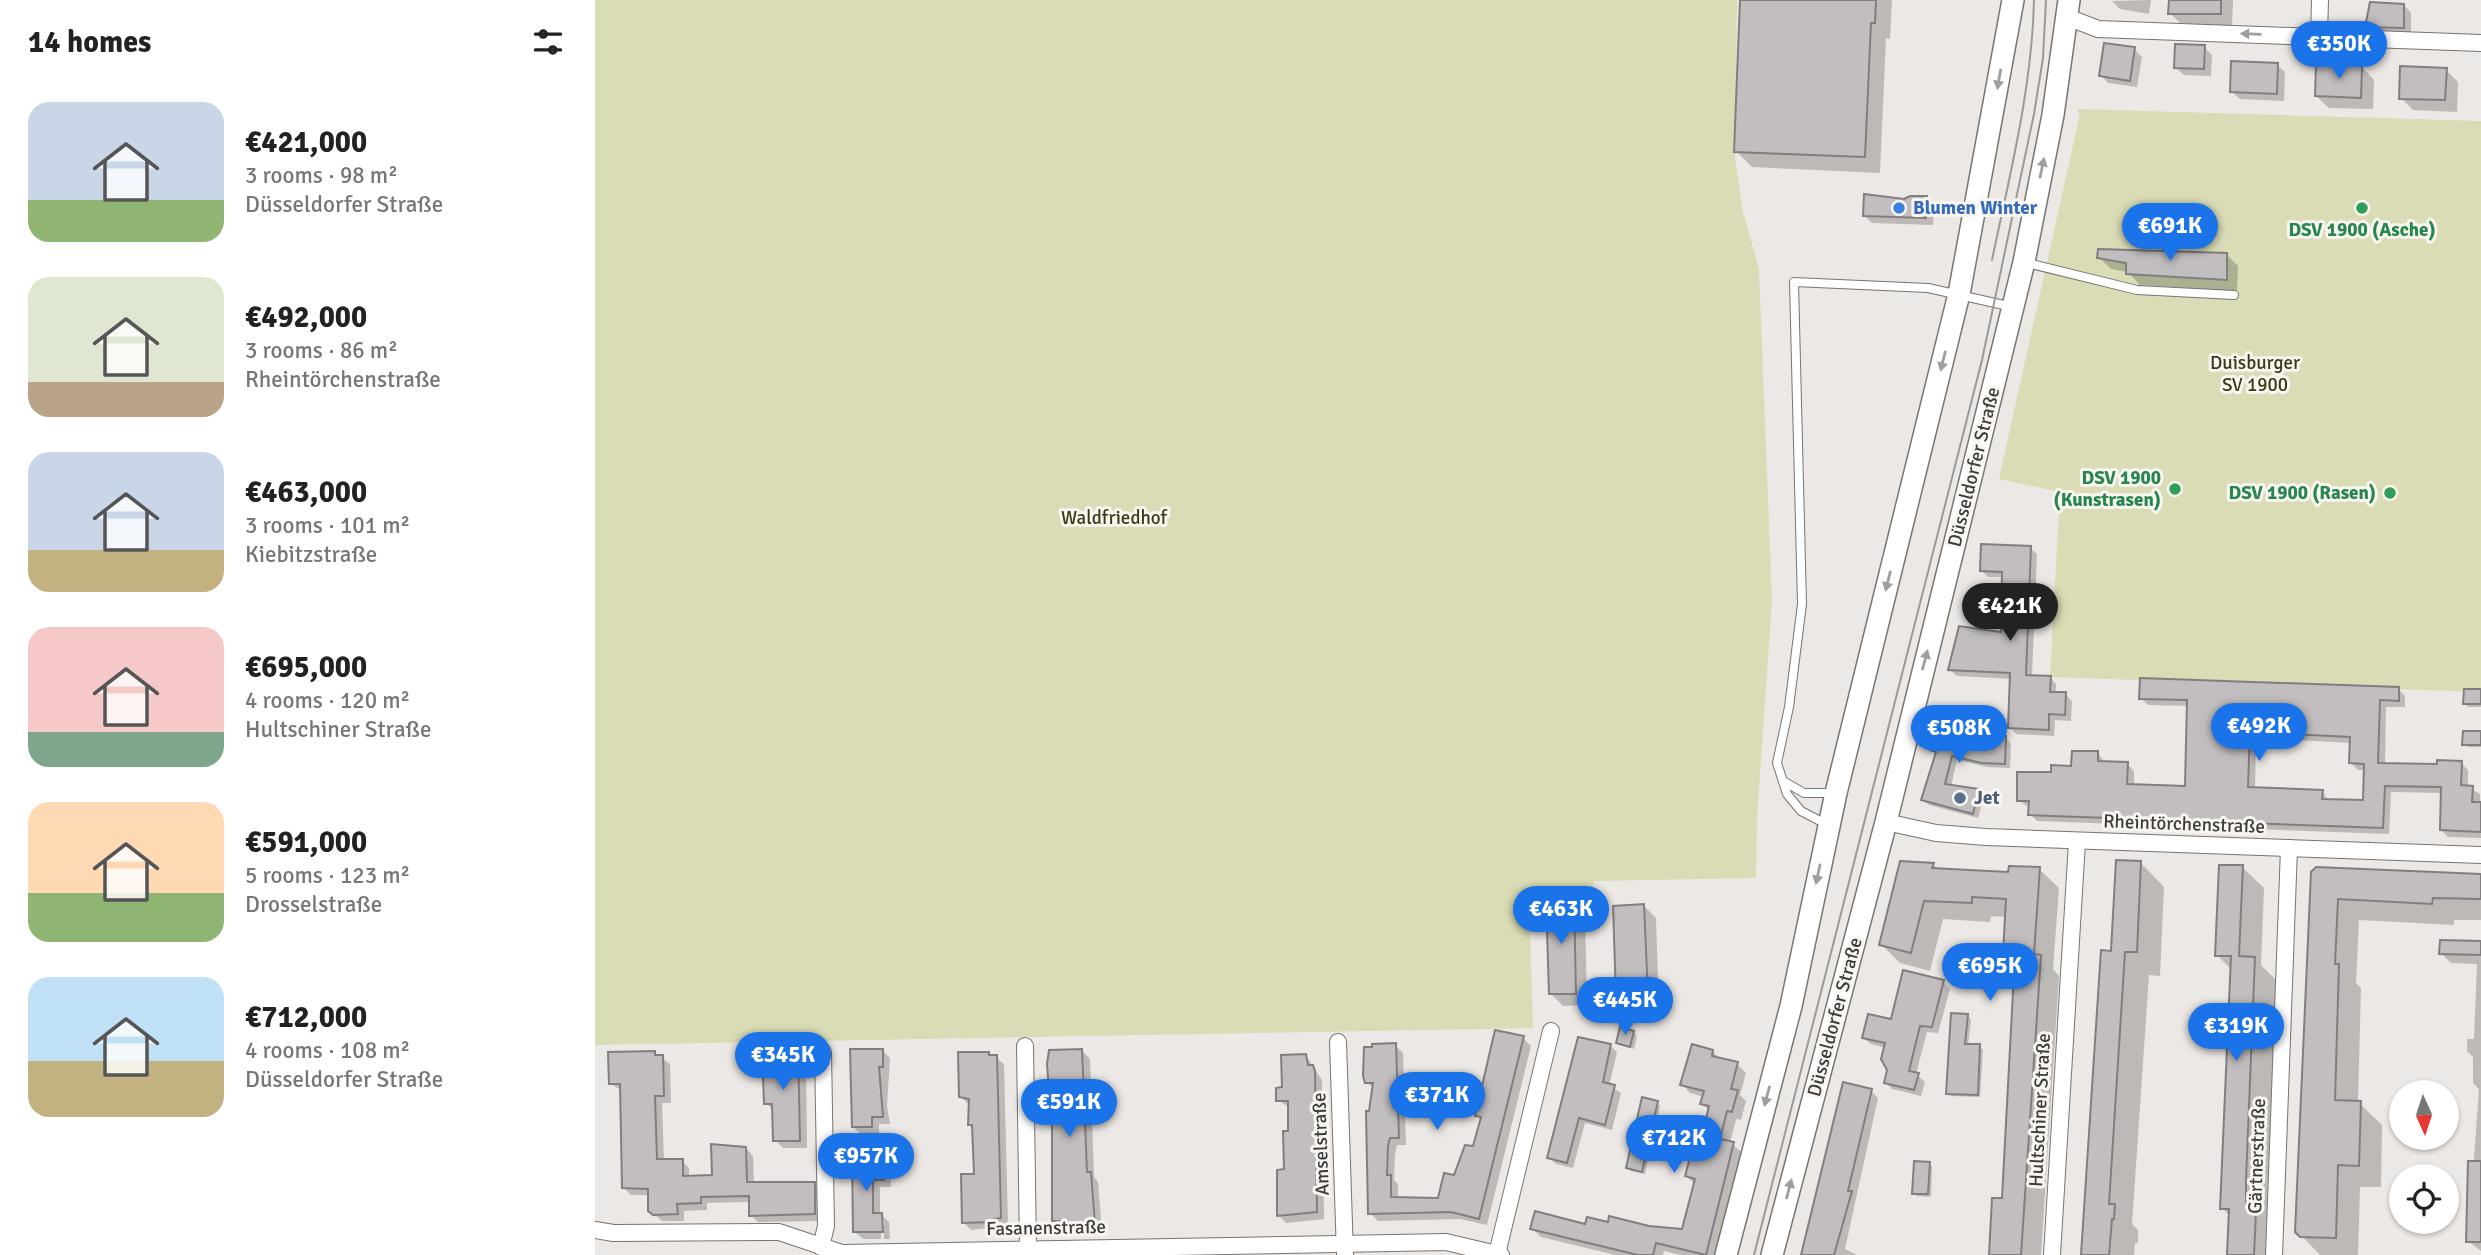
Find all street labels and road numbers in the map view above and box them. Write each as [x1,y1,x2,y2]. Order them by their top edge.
street label: Düsseldorfer Straße [1943,385,2005,549]
street label: Rheintörchenstraße [2103,809,2265,839]
street label: Düsseldorfer Straße [1802,935,1868,1099]
street label: Hultschiner Straße [2024,1032,2056,1188]
street label: Amselstraße [1307,1092,1335,1196]
street label: Gärtnerstraße [2243,1098,2271,1214]
street label: Fasanenstraße [986,1215,1106,1241]

